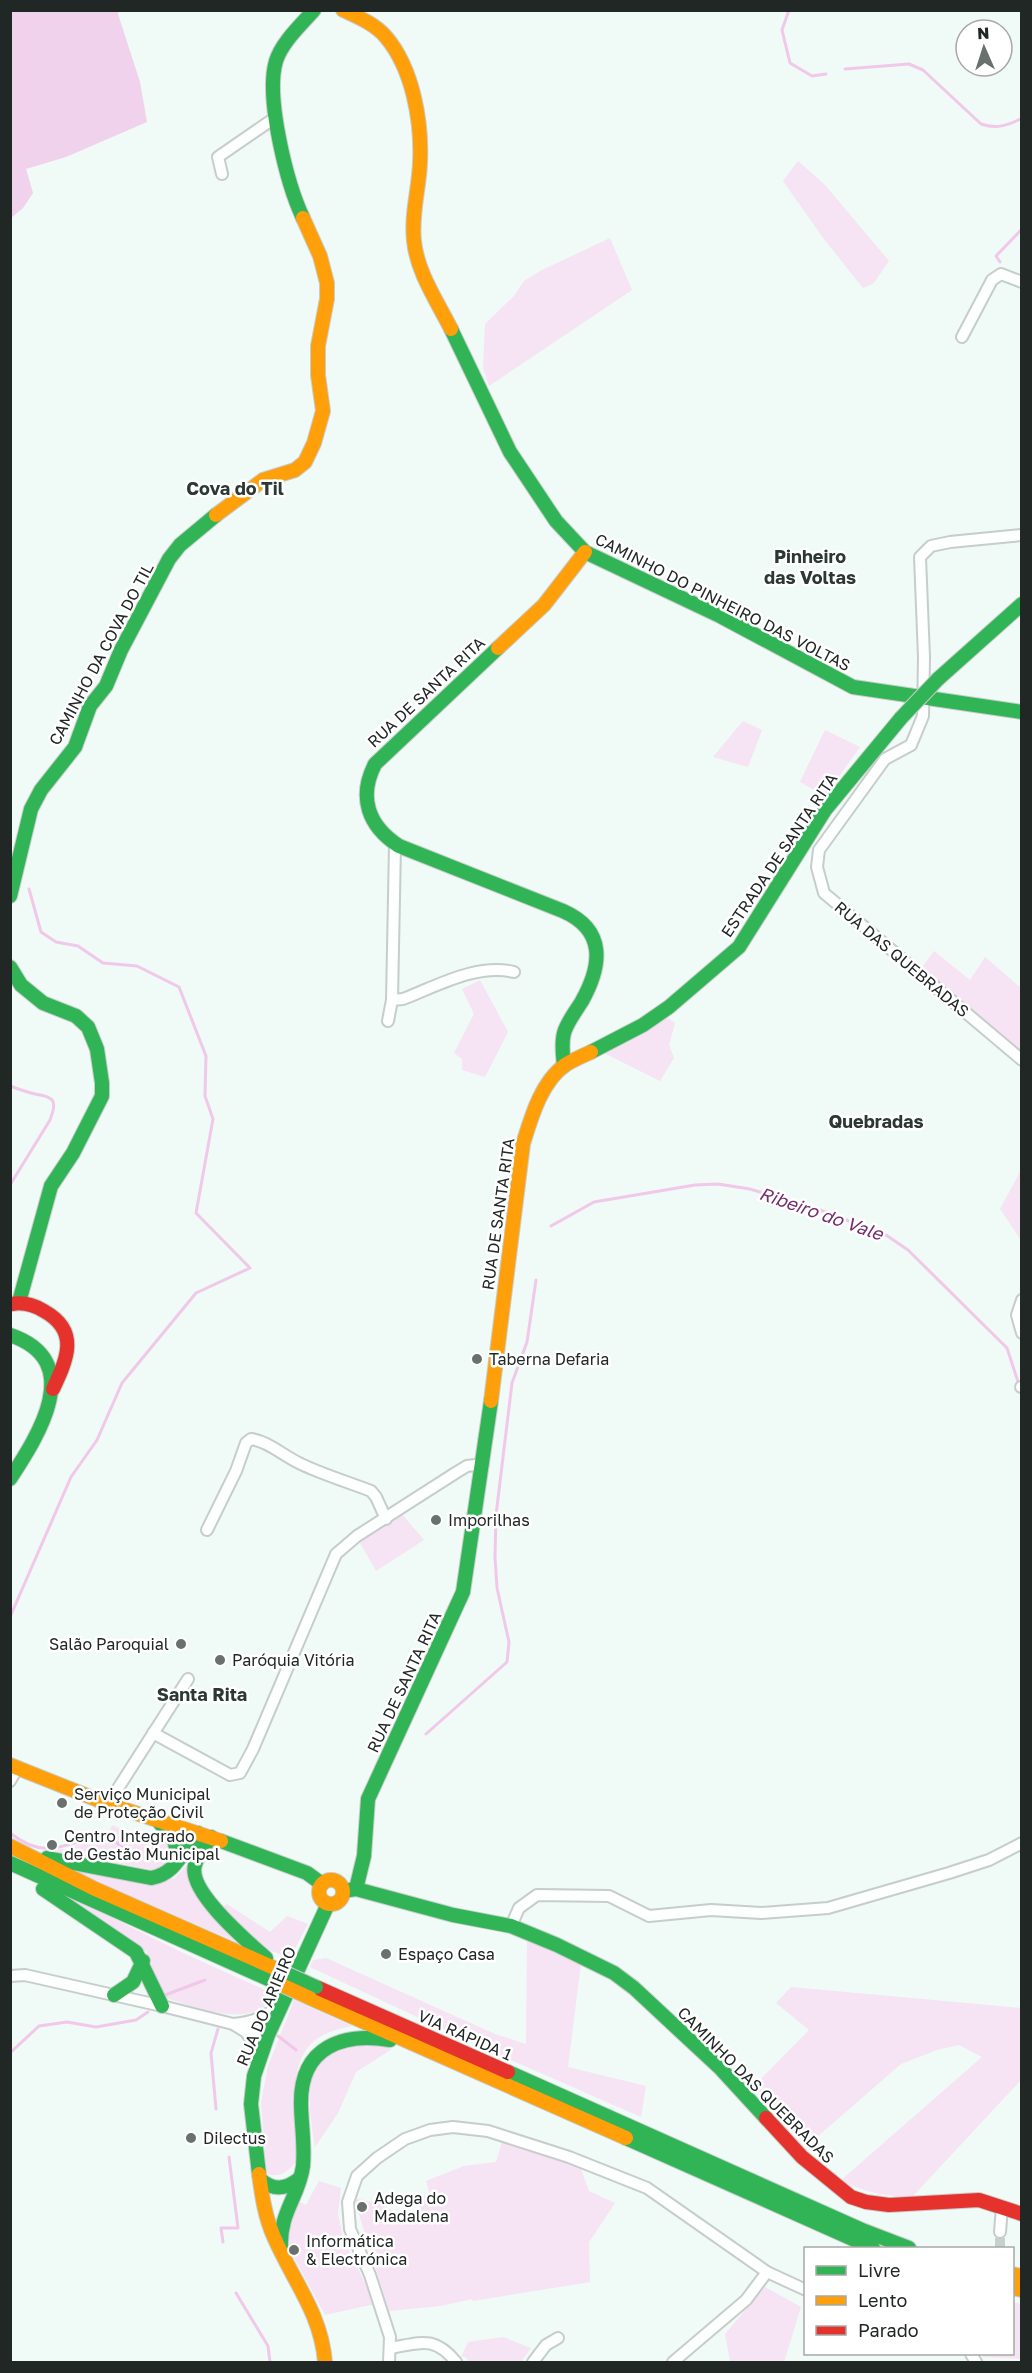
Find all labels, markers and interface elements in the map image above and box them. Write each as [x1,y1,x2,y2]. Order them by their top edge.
north arrow [954,18,1014,78]
text: N [977,23,990,43]
district label: Cova do Til [186,477,284,499]
street label: CAMINHO DO PINHEIRO DAS VOLTAS [592,529,854,675]
district label: Pinheiro das Voltas [764,545,856,588]
street label: CAMINHO DA COVA DO TIL [44,560,158,748]
street label: RUA DE SANTA RITA [363,632,489,752]
street label: ESTRADA DE SANTA RITA [717,769,842,941]
street label: RUA DAS QUEBRADAS [831,897,973,1021]
district label: Quebradas [828,1110,924,1132]
street label: RUA DE SANTA RITA [477,1136,519,1291]
water label: Ribeiro do Vale [757,1182,887,1245]
place label: Taberna Defaria [489,1349,609,1369]
marker: Taberna Defaria [470,1352,484,1366]
place label: Imporilhas [448,1510,530,1530]
marker: Imporilhas [429,1513,443,1527]
street label: RUA DE SANTA RITA [363,1608,446,1756]
place label: Salão Paroquial [49,1634,169,1654]
marker: Salão Paroquial [174,1637,188,1651]
place label: Paróquia Vitória [232,1650,354,1670]
marker: Paróquia Vitória [213,1653,227,1667]
district label: Santa Rita [157,1683,247,1705]
place label: Serviço Municipal de Proteção Civil [74,1784,210,1822]
marker: Serviço Municipal de Proteção Civil [55,1796,69,1810]
place label: Centro Integrado de Gestão Municipal [64,1826,220,1864]
marker: Centro Integrado de Gestão Municipal [45,1838,59,1852]
street label: RUA DO ARIEIRO [232,1943,300,2069]
place label: Espaço Casa [398,1944,495,1964]
marker: Espaço Casa [379,1947,393,1961]
street label: CAMINHO DAS QUEBRADAS [674,2003,838,2167]
street label: VIA RÁPIDA 1 [415,2005,515,2065]
place label: Dilectus [203,2128,266,2148]
marker: Dilectus [184,2131,198,2145]
place label: Adega do Madalena [374,2188,449,2226]
marker: Adega do Madalena [355,2200,369,2214]
place label: Informática & Electrónica [306,2231,407,2269]
marker: Informática & Electrónica [287,2243,301,2257]
legend [804,2247,1014,2355]
text: Livre [858,2259,900,2281]
text: Lento [858,2289,907,2311]
text: Parado [858,2319,919,2341]

